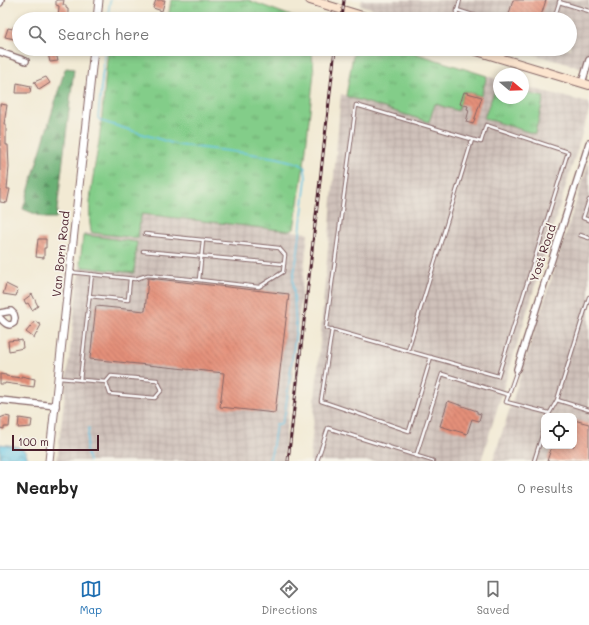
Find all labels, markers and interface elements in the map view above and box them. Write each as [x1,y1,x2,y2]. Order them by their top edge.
search box [12,12,577,56]
icon: search [26,23,48,45]
text: Search here [58,24,149,44]
north arrow [493,68,529,104]
street label: Van Born Road [48,210,73,298]
street label: Yost Road [525,221,559,284]
map controls [541,413,577,449]
button: locate [541,413,577,449]
scale bar [12,433,99,452]
text: 100 m [18,434,49,449]
text: Nearby [16,476,78,498]
text: 0 results [518,479,573,496]
tab: Map [80,578,102,617]
tab: Directions [261,578,317,617]
tab: Saved [477,578,509,617]

